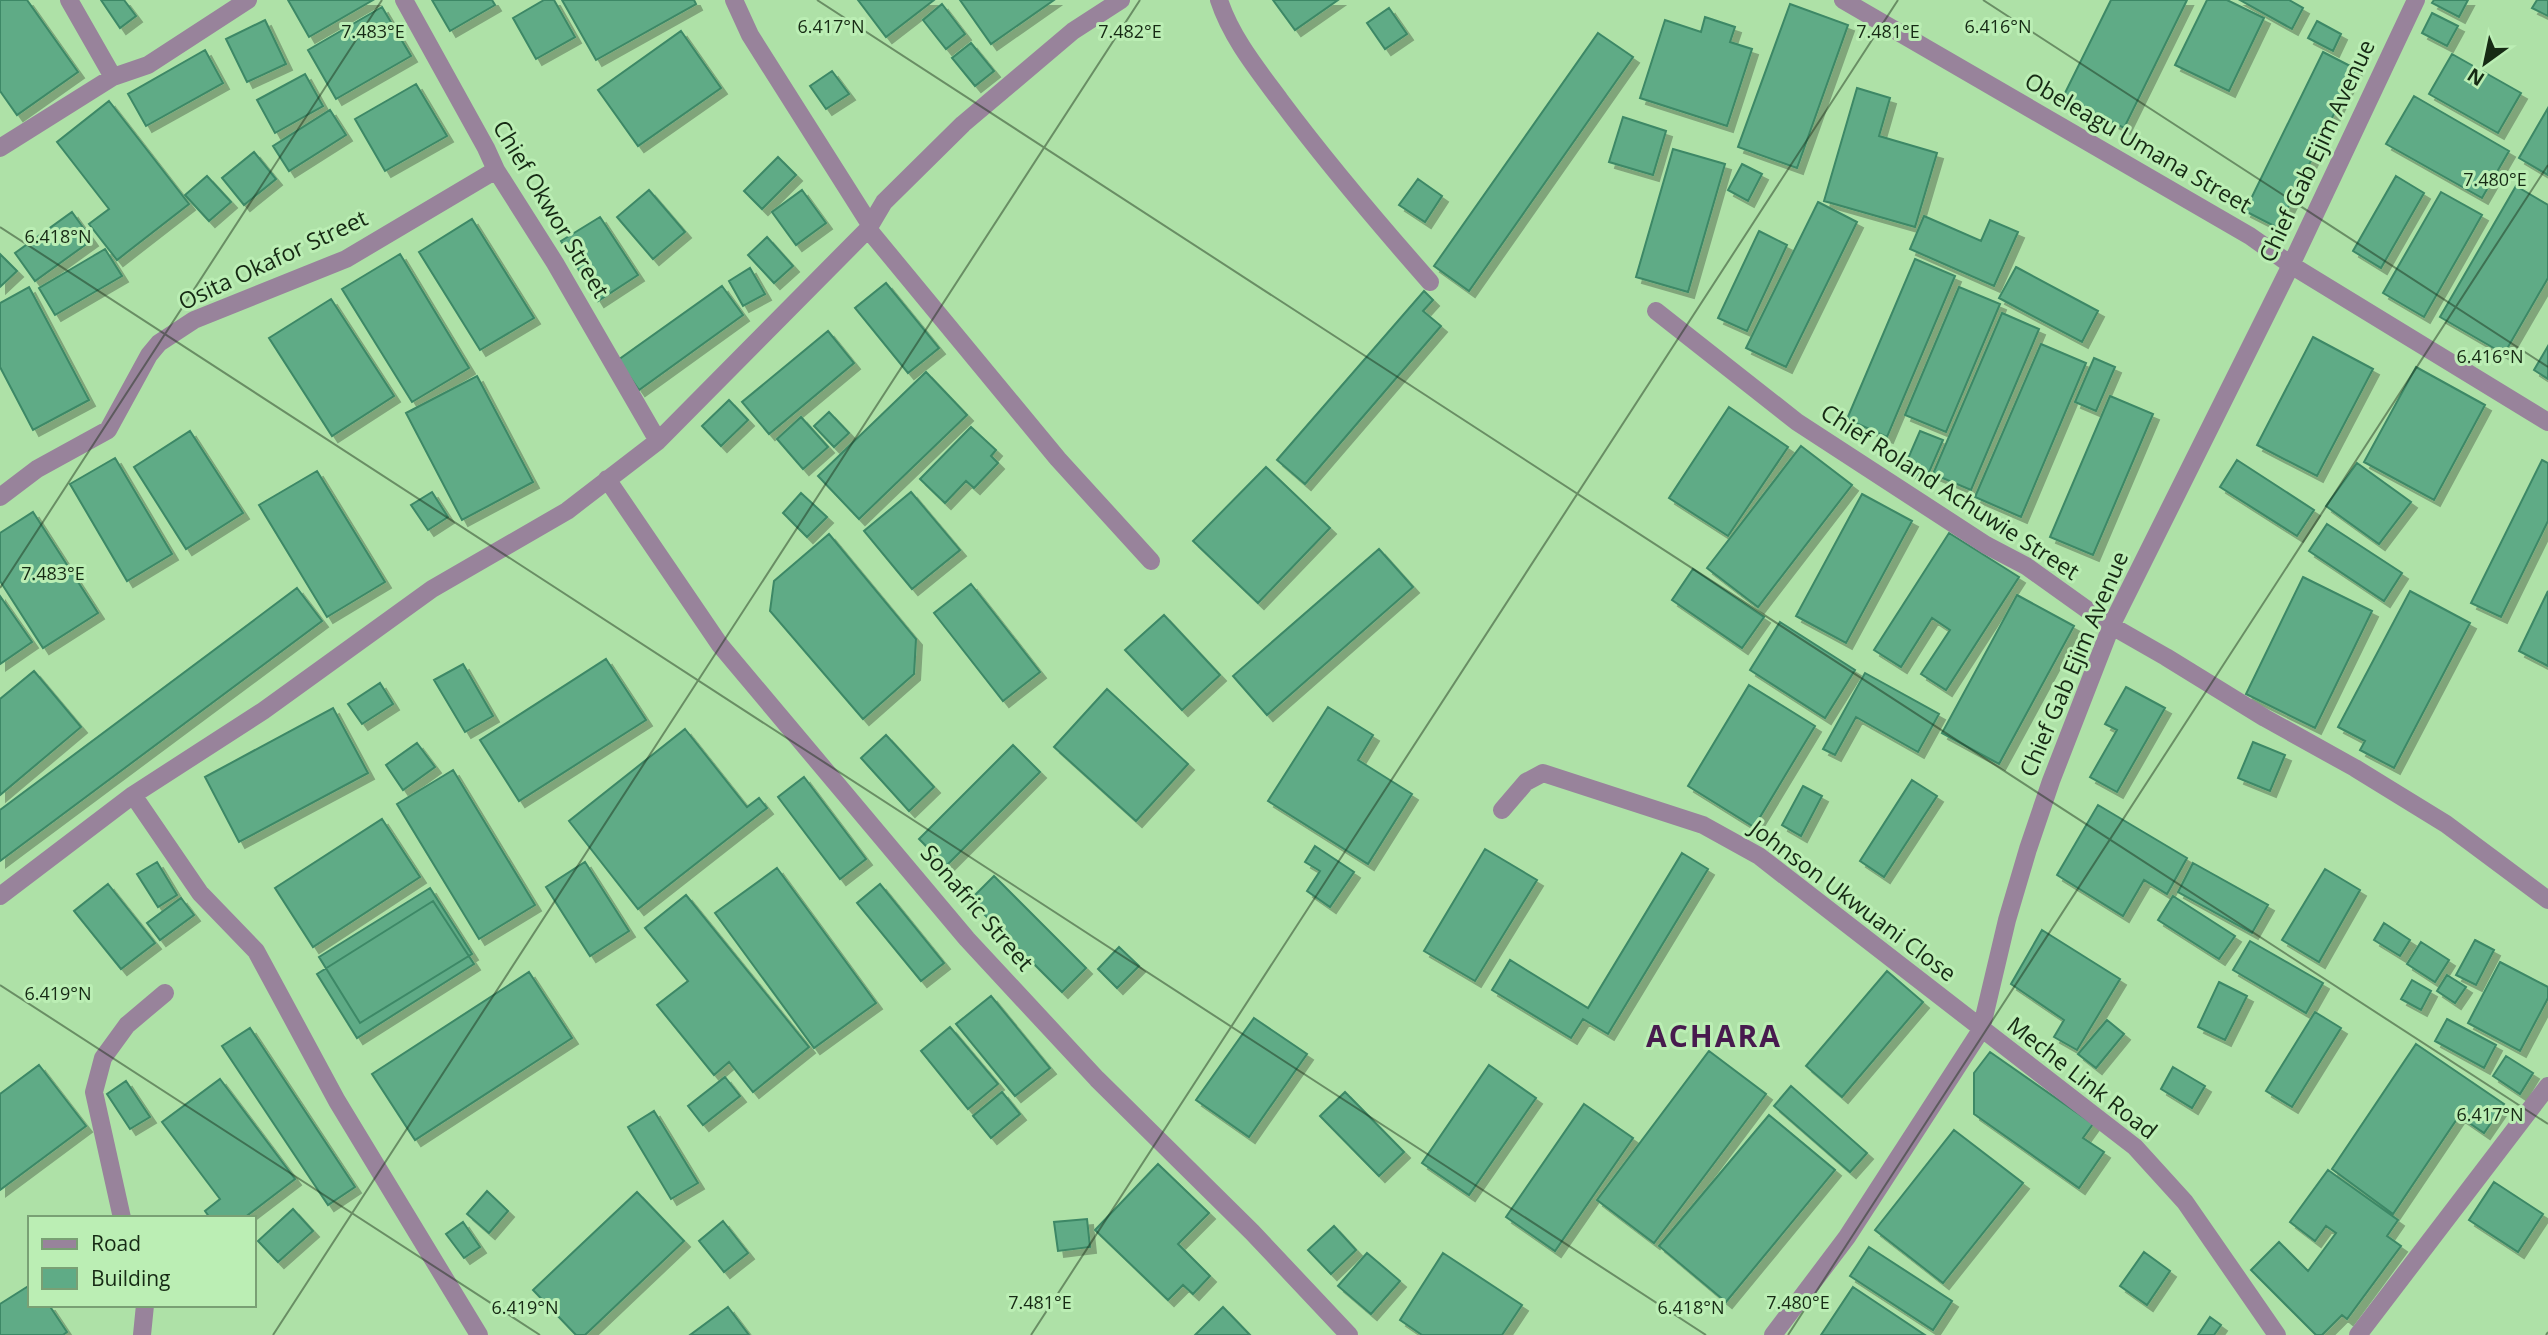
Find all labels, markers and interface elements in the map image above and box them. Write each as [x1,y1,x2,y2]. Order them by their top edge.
text: 6.417°N [797,14,865,38]
text: 6.416°N [1964,14,2032,38]
text: 7.483°E [341,19,405,43]
text: 7.482°E [1098,19,1162,43]
text: 7.481°E [1856,19,1920,43]
north arrow [2450,28,2520,98]
street label: Chief Gab Ejim Avenue [2250,34,2382,267]
text: N [2462,62,2489,92]
street label: Obeleagu Umana Street [2019,64,2258,220]
street label: Chief Okwor Street [486,114,618,303]
text: 7.480°E [2463,167,2527,191]
street label: Osita Okafor Street [173,201,372,317]
text: 6.418°N [24,224,92,248]
text: 6.416°N [2456,344,2524,368]
street label: Chief Roland Achuwie Street [1815,395,2086,587]
street label: Chief Gab Ejim Avenue [2011,546,2135,781]
text: 7.483°E [21,561,85,585]
street label: Johnson Ukwuani Close [1742,811,1963,988]
street label: Sonafric Street [914,837,1041,977]
text: 6.419°N [24,981,92,1005]
street label: Meche Link Road [2001,1008,2164,1146]
district label: ACHARA [1646,1015,1782,1056]
text: 6.417°N [2456,1102,2524,1126]
legend [28,1216,256,1307]
text: Road [91,1229,141,1257]
text: Building [91,1264,170,1292]
text: 7.481°E [1008,1290,1072,1314]
text: 7.480°E [1766,1290,1830,1314]
text: 6.419°N [491,1295,559,1319]
text: 6.418°N [1657,1295,1725,1319]

